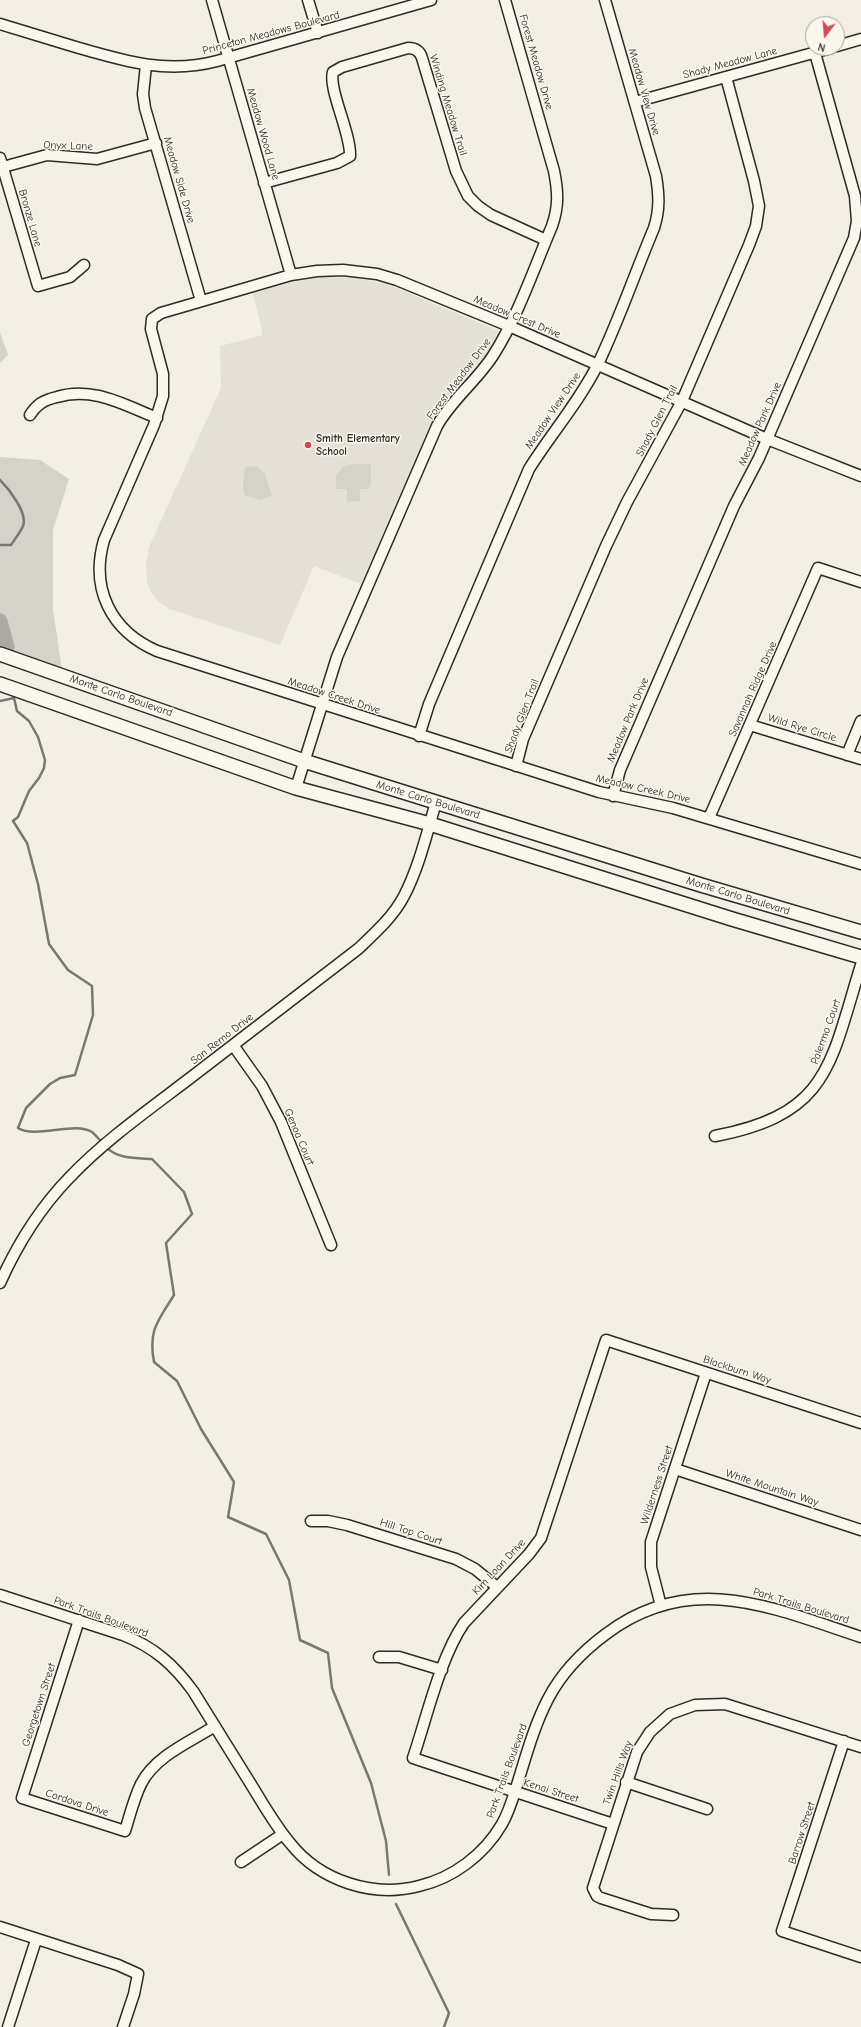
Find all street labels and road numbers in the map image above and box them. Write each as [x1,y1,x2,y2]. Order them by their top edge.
street label: Princeton Meadows Boulevard [201,8,341,58]
street label: Forest Meadow Drive [516,13,556,111]
street label: Shady Meadow Lane [682,44,778,82]
street label: Meadow View Drive [625,47,663,137]
street label: Winding Meadow Trail [426,53,470,157]
street label: Meadow Wood Lane [244,87,282,181]
street label: Meadow Side Drive [160,135,198,225]
street label: Onyx Lane [43,139,93,153]
street label: Bronze Lane [15,188,45,248]
street label: Meadow Crest Drive [471,293,563,341]
street label: Forest Meadow Drive [424,336,494,422]
street label: Meadow View Drive [522,370,584,452]
street label: Meadow Park Drive [736,380,784,468]
street label: Shady Glen Trail [633,383,681,459]
street label: Savannah Ridge Drive [726,639,780,739]
street label: Monte Carlo Boulevard [68,672,174,720]
street label: Meadow Creek Drive [286,675,382,717]
street label: Meadow Park Drive [604,676,652,764]
street label: Shady Glen Trail [502,677,542,755]
street label: Wild Rye Circle [766,711,838,745]
street label: Meadow Creek Drive [594,772,692,806]
street label: Monte Carlo Boulevard [374,778,482,822]
street label: Monte Carlo Boulevard [684,874,792,918]
street label: Palermo Court [808,998,844,1066]
street label: San Remo Drive [188,1010,256,1068]
street label: Genoa Court [281,1107,317,1167]
street label: Blackburn Way [701,1353,773,1387]
street label: Wilderness Street [638,1444,676,1526]
street label: White Mountain Way [724,1467,820,1509]
street label: Hill Top Court [378,1516,444,1548]
street label: Kim Loan Drive [470,1536,528,1598]
street label: Park Trails Boulevard [751,1585,851,1627]
street label: Park Trails Boulevard [52,1594,150,1640]
street label: Georgetown Street [19,1662,59,1748]
street label: Park Trails Boulevard [484,1722,530,1820]
street label: Twin Hills Way [600,1739,636,1807]
street label: Kenai Street [522,1776,580,1806]
street label: Cordova Drive [44,1787,110,1819]
street label: Barrow Street [786,1800,818,1866]

